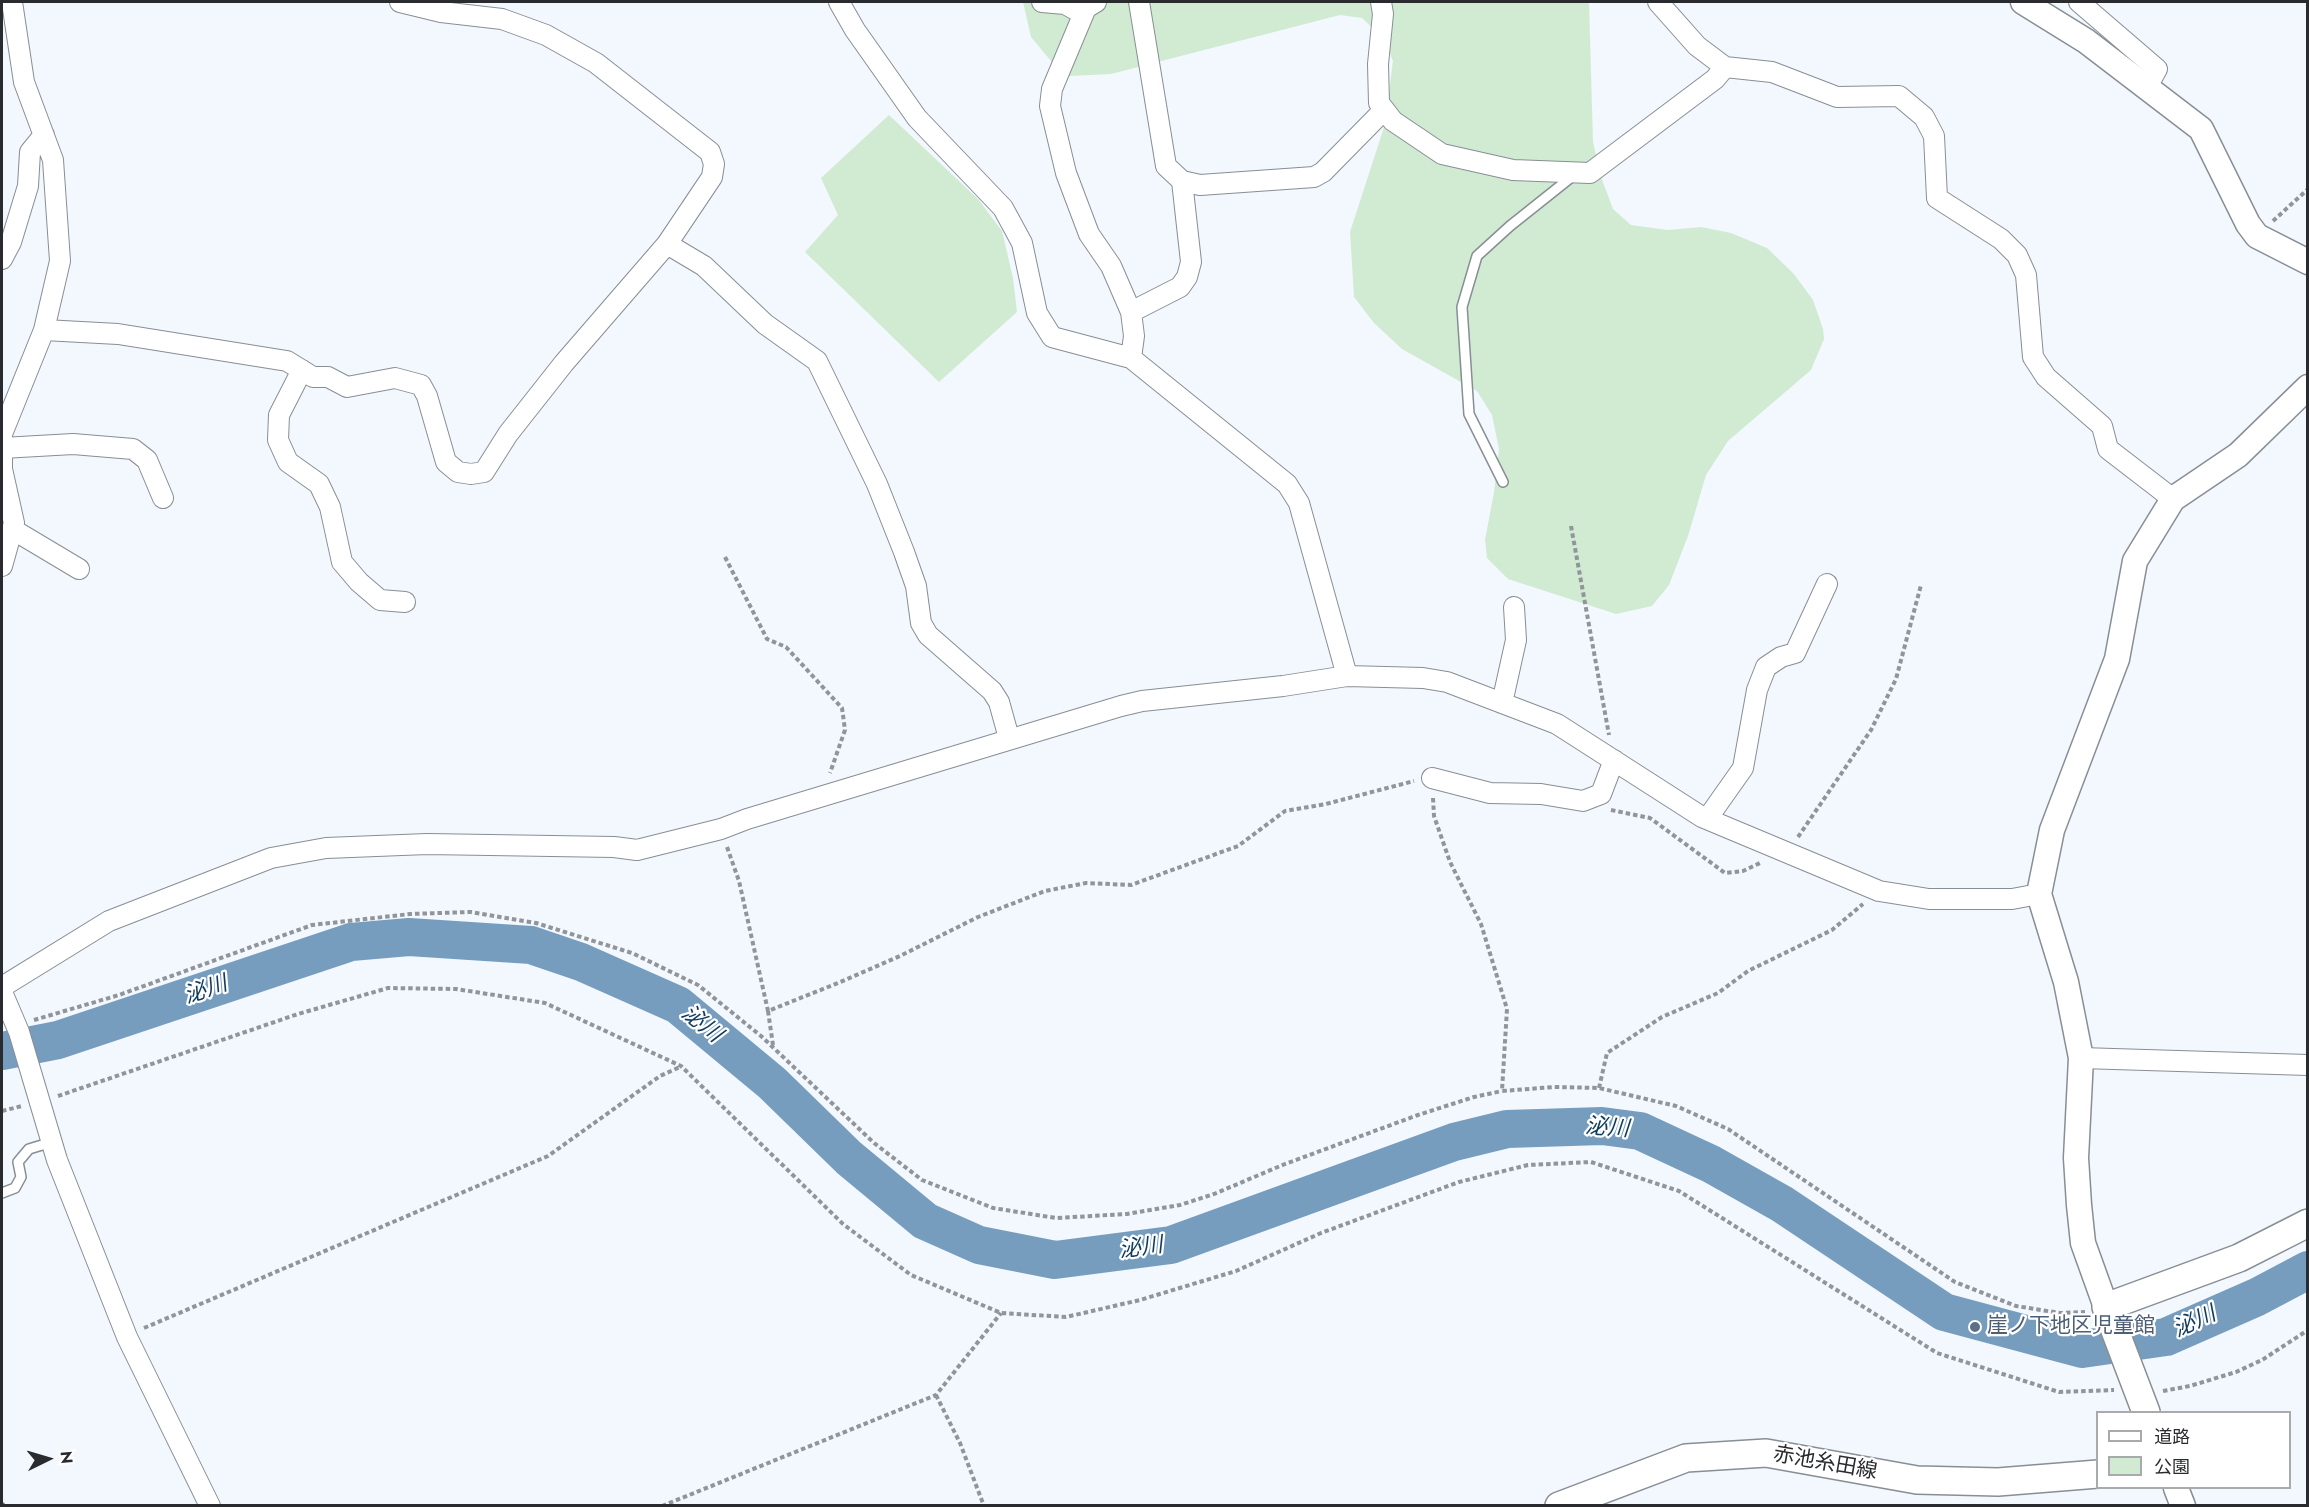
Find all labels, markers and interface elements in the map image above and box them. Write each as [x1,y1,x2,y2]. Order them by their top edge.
water label: 泌川 [181,971,231,1011]
water label: 泌川 [676,1001,726,1049]
water label: 泌川 [1584,1114,1630,1144]
water label: 泌川 [1117,1233,1165,1265]
water label: 泌川 [2169,1302,2221,1344]
place label: 崖ノ下地区児童館 [1987,1314,2155,1340]
marker: 崖ノ下地区児童館 [1968,1320,1982,1334]
legend [2096,1411,2291,1489]
text: 道路 [2154,1424,2190,1450]
north arrow [18,1429,78,1489]
street label: 赤池糸田線 [1771,1442,1879,1486]
text: N [54,1450,78,1465]
text: 公園 [2154,1454,2190,1480]

